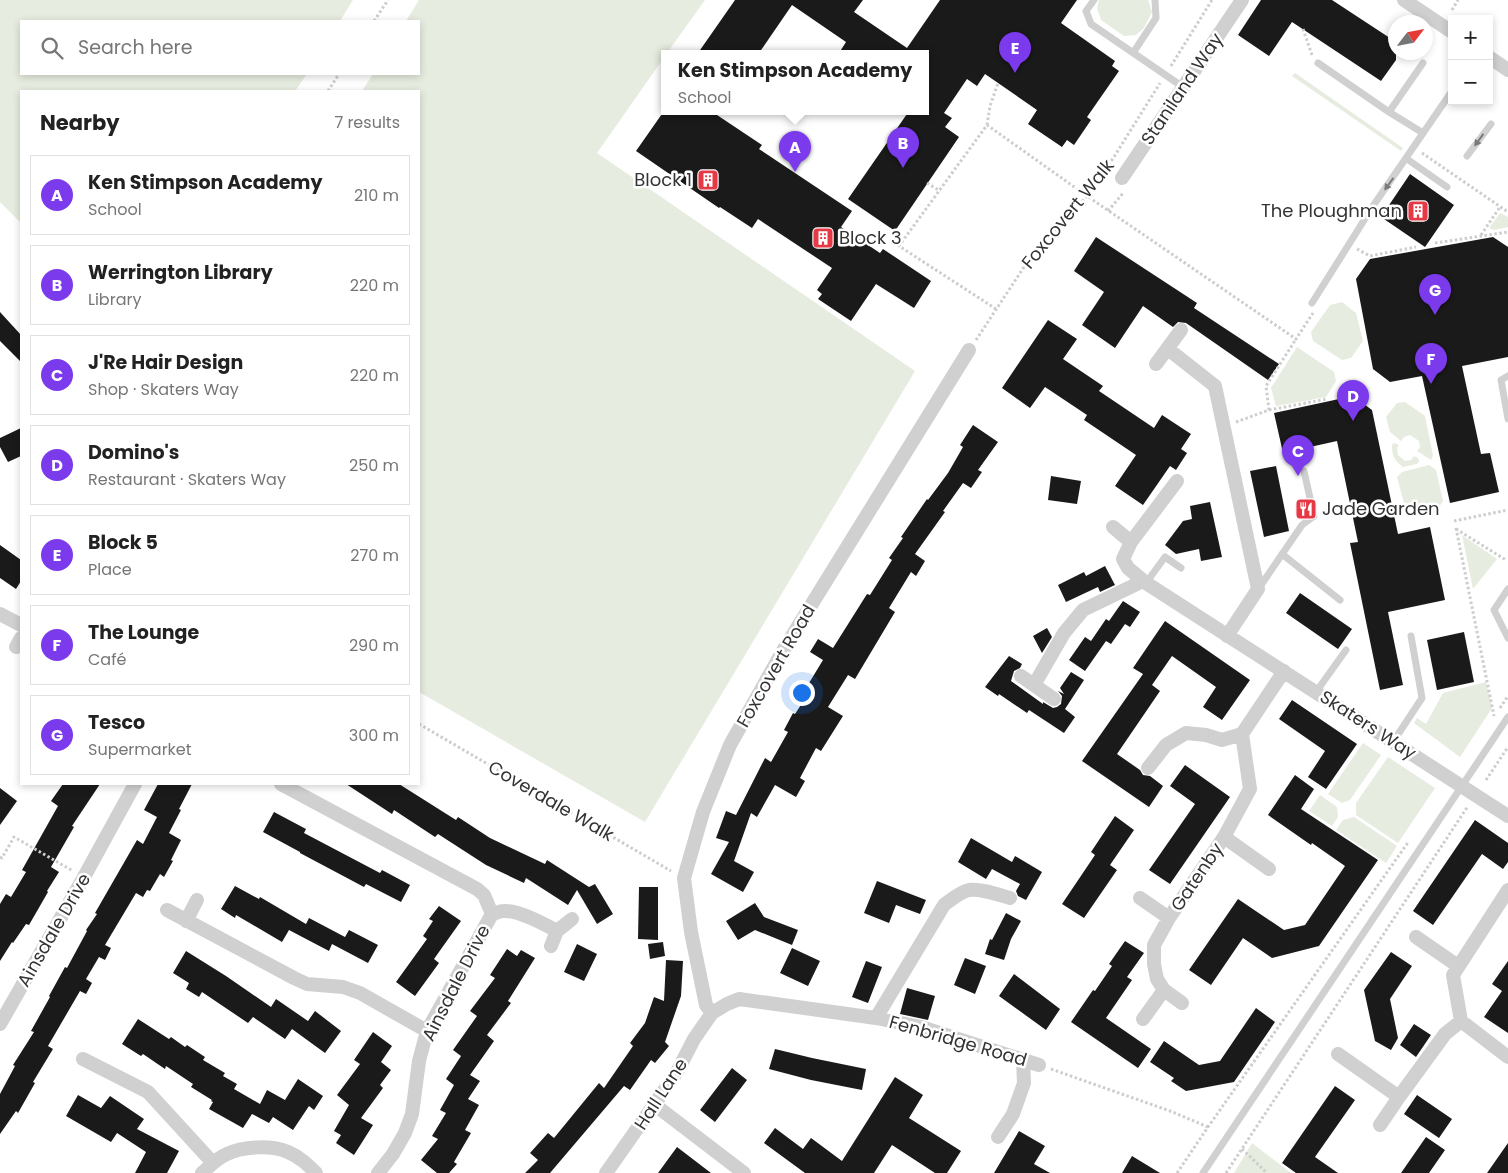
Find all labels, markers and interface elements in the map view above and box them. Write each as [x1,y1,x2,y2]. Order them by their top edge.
north arrow [1388,15,1433,60]
map controls [1448,15,1493,105]
button: + [1448,15,1493,60]
search box [20,20,420,75]
street label: Staniland Way [1135,28,1228,150]
pin: E [999,32,1031,73]
icon: search [38,34,66,62]
text: Search here [78,34,192,61]
popup [661,50,929,115]
text: Ken Stimpson Academy [678,57,912,84]
button: − [1448,60,1493,105]
text: School [678,86,732,109]
text: Nearby [40,108,120,137]
text: 7 results [334,111,400,134]
pin: B [887,127,919,168]
pin: A [779,131,811,172]
one-way arrow [1474,133,1484,147]
street label: Foxcovert Walk [1016,153,1120,274]
place label: Block 1 [634,167,692,192]
building icon: Block 1 [696,168,720,192]
text: Ken Stimpson Academy [88,169,322,196]
one-way arrow [1384,177,1394,191]
text: A [51,184,63,207]
text: 210 m [354,184,399,207]
text: School [88,198,142,221]
place label: The Ploughman [1261,198,1402,223]
building icon: The Ploughman [1406,199,1430,223]
place label: Block 3 [839,225,902,250]
building icon: Block 3 [811,226,835,250]
text: Werrington Library [88,259,273,286]
text: B [52,274,62,297]
text: 220 m [350,274,399,297]
pin: G [1419,274,1451,315]
text: Library [88,288,141,311]
pin: F [1415,343,1447,384]
text: J'Re Hair Design [88,349,243,376]
text: C [51,364,63,387]
text: 220 m [350,364,399,387]
text: Shop · Skaters Way [88,378,239,401]
pin: D [1337,380,1369,421]
pin: C [1282,435,1314,476]
text: Domino's [88,439,179,466]
text: D [51,454,63,477]
text: 250 m [349,454,399,477]
text: Restaurant · Skaters Way [88,468,286,491]
place label: Jade Garden [1322,496,1440,521]
restaurant icon: Jade Garden [1294,497,1318,521]
text: Block 5 [88,529,158,556]
text: E [53,544,61,567]
text: 270 m [350,544,399,567]
text: Place [88,558,132,581]
street label: Foxcovert Road [730,600,821,732]
text: The Lounge [88,619,199,646]
text: F [53,634,61,657]
text: 290 m [349,634,399,657]
text: Café [88,648,126,671]
your location [789,680,815,706]
street label: Skaters Way [1315,684,1421,765]
text: Tesco [88,709,145,736]
text: G [51,724,63,747]
text: 300 m [349,724,399,747]
text: Supermarket [88,738,192,761]
street label: Coverdale Walk [484,754,619,847]
street label: Gatenby [1164,838,1229,916]
street label: Ainsdale Drive [11,868,96,991]
street label: Ainsdale Drive [416,920,496,1045]
street label: Fenbridge Road [886,1009,1030,1072]
street label: Hall Lane [628,1053,693,1134]

